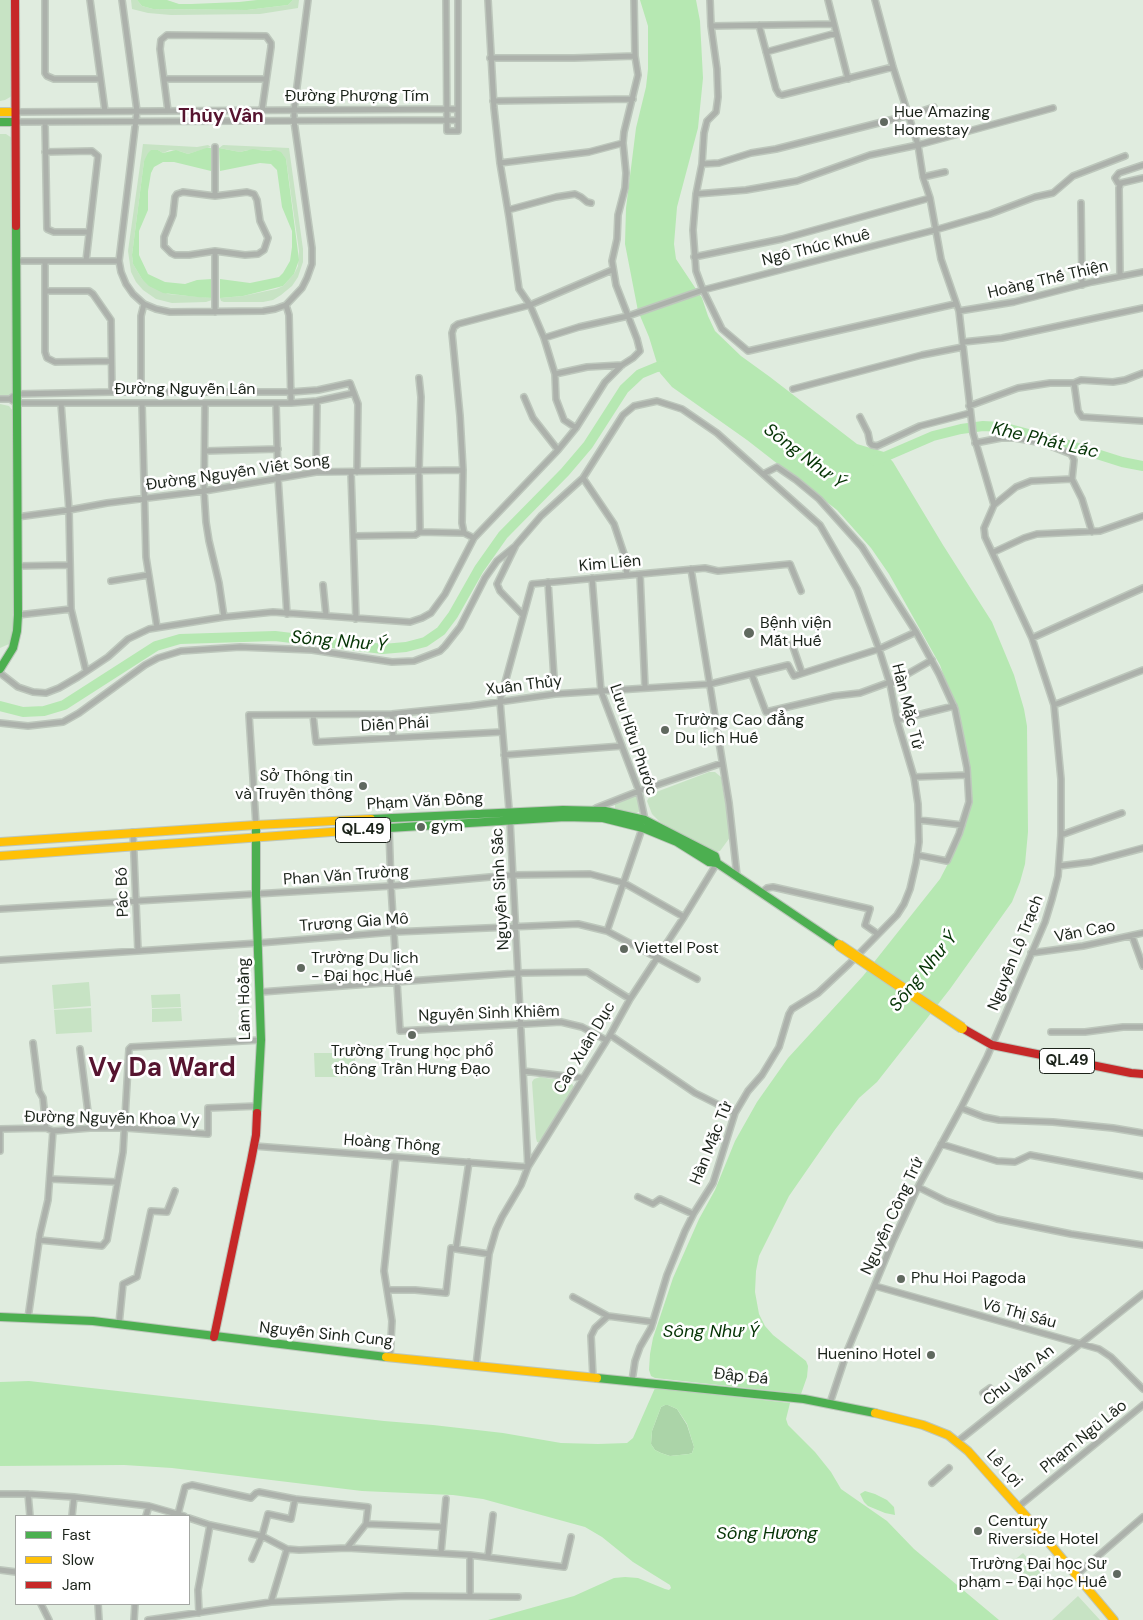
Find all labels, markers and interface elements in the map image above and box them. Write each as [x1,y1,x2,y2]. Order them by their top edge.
street label: Đường Phượng Tím [285,87,429,107]
place label: Hue Amazing Homestay [894,103,990,141]
district label: Thủy Vân [178,106,264,128]
marker: Hue Amazing Homestay [878,116,890,128]
street label: Ngô Thúc Khuê [760,225,872,271]
street label: Hoàng Thế Thiện [986,257,1110,303]
street label: Đường Nguyễn Lân [114,380,256,400]
water label: Khe Phát Lác [990,418,1100,464]
water label: Sông Như Ý [759,419,849,495]
street label: Đường Nguyễn Viết Song [145,451,331,495]
street label: Kim Liên [578,552,642,576]
place label: Bệnh viện Mắt Huế [760,614,832,652]
marker: Bệnh viện Mắt Huế [742,626,756,640]
water label: Sông Như Ý [290,627,388,657]
street label: Hàn Mặc Tử [887,662,927,752]
street label: Xuân Thủy [485,672,563,700]
street label: Lưu Hữu Phước [605,682,661,798]
place label: Trường Cao đẳng Du lịch Huế [675,711,804,749]
street label: Diễn Phái [360,714,430,736]
marker: Trường Cao đẳng Du lịch Huế [659,724,671,736]
place label: Sở Thông tin và Truyền thông [235,767,353,805]
marker: Sở Thông tin và Truyền thông [357,780,369,792]
street label: Phạm Văn Đồng [366,789,484,815]
place label: gym [431,817,463,837]
road number: QL.49 [336,818,390,842]
marker: gym [415,821,427,833]
street label: Nguyễn Sinh Sắc [488,827,514,951]
street label: Phan Văn Trường [283,862,409,890]
street label: Pác Bó [113,867,133,917]
street label: Nguyễn Lộ Trạch [984,893,1048,1013]
street label: Trương Gia Mô [299,910,409,936]
street label: Văn Cao [1053,917,1117,947]
water label: Sông Như Ý [885,928,963,1016]
place label: Viettel Post [634,939,719,959]
marker: Viettel Post [618,943,630,955]
place label: Trường Du lịch - Đại học Huế [311,949,418,987]
street label: Lâm Hoằng [235,957,255,1041]
marker: Trường Du lịch - Đại học Huế [295,962,307,974]
street label: Cao Xuân Dục [550,999,620,1097]
street label: Nguyễn Sinh Khiêm [418,1002,560,1026]
marker: Trường Trung học phổ thông Trần Hưng Đạo [406,1029,418,1041]
place label: Trường Trung học phổ thông Trần Hưng Đạo [331,1042,493,1080]
road number: QL.49 [1040,1048,1094,1074]
district label: Vy Da Ward [88,1053,236,1085]
street label: Hàn Mặc Tử [687,1098,737,1188]
street label: Đường Nguyễn Khoa Vy [24,1108,200,1130]
street label: Hoàng Thông [343,1131,441,1157]
street label: Nguyễn Công Trứ [857,1154,929,1278]
place label: Phu Hoi Pagoda [911,1269,1026,1289]
marker: Phu Hoi Pagoda [895,1273,907,1285]
street label: Võ Thị Sáu [980,1295,1058,1333]
street label: Nguyễn Sinh Cung [258,1318,394,1352]
water label: Sông Như Ý [663,1321,759,1343]
street label: Chu Văn An [980,1342,1058,1410]
place label: Huenino Hotel [817,1345,921,1365]
marker: Huenino Hotel [925,1349,937,1361]
street label: Đập Đá [713,1365,769,1389]
street label: Phạm Ngũ Lão [1037,1396,1131,1478]
street label: Lê Lợi [982,1446,1026,1492]
place label: Century Riverside Hotel [988,1512,1098,1550]
legend [15,1515,190,1605]
water label: Sông Hương [716,1523,818,1545]
text: Fast [62,1525,91,1545]
marker: Century Riverside Hotel [972,1525,984,1537]
text: Slow [62,1550,94,1570]
place label: Trường Đại học Sư phạm - Đại học Huế [958,1555,1107,1593]
marker: Trường Đại học Sư phạm - Đại học Huế [1111,1568,1123,1580]
text: Jam [62,1575,91,1595]

